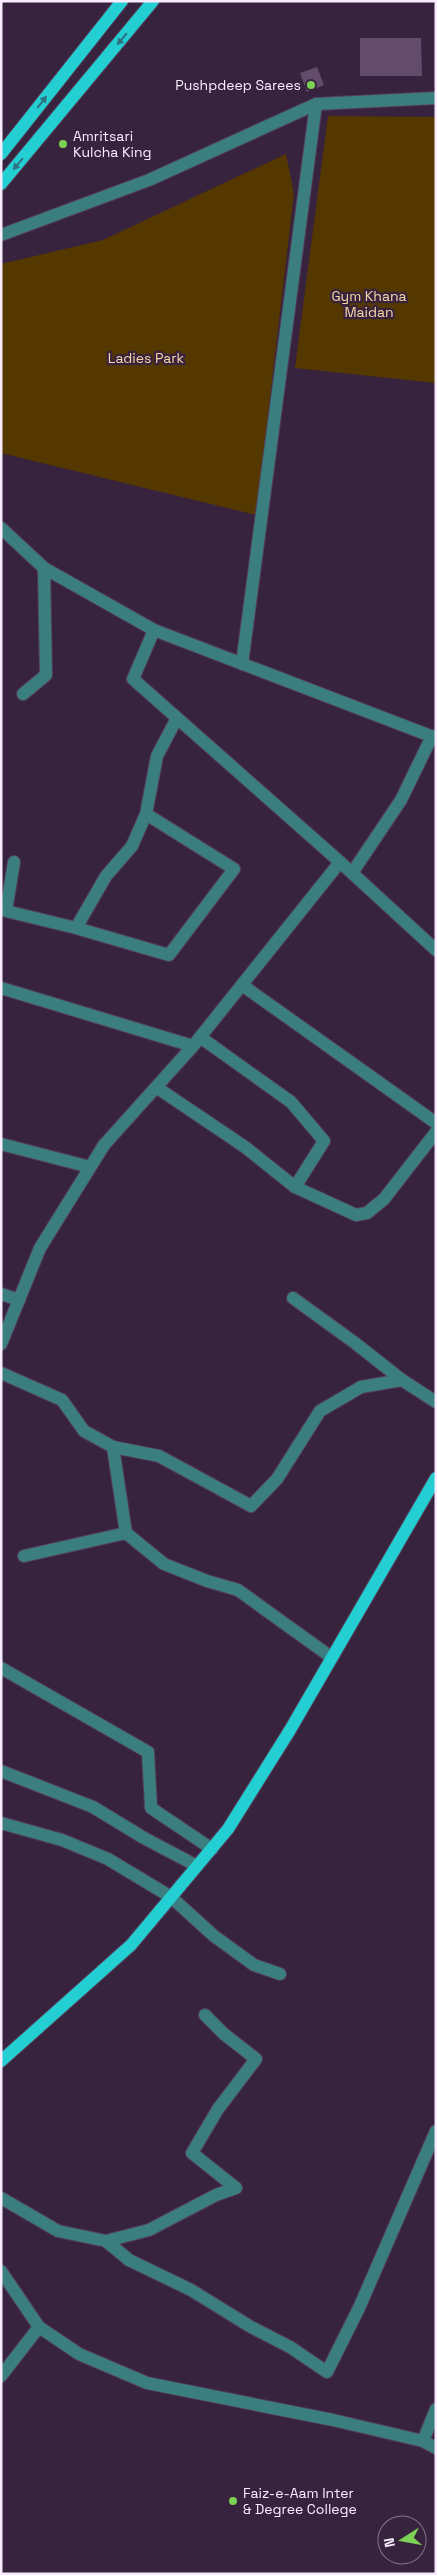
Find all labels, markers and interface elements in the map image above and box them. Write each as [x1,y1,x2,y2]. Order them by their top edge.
one-way arrow [117,32,128,45]
place label: Pushpdeep Sarees [175,76,301,94]
marker: Pushpdeep Sarees [305,79,317,91]
one-way arrow [37,96,48,109]
place label: Amritsari Kulcha King‌‌‌ [73,127,152,161]
marker: Amritsari Kulcha King‌‌‌ [57,138,69,150]
one-way arrow [13,157,24,170]
park label: Gym Khana Maidan [331,287,407,321]
park label: Ladies Park [108,349,185,367]
place label: Faiz-e-Aam Inter & Degree College [243,2484,357,2518]
marker: Faiz-e-Aam Inter & Degree College [227,2495,239,2507]
north arrow [377,2515,427,2565]
text: N [380,2536,399,2549]

